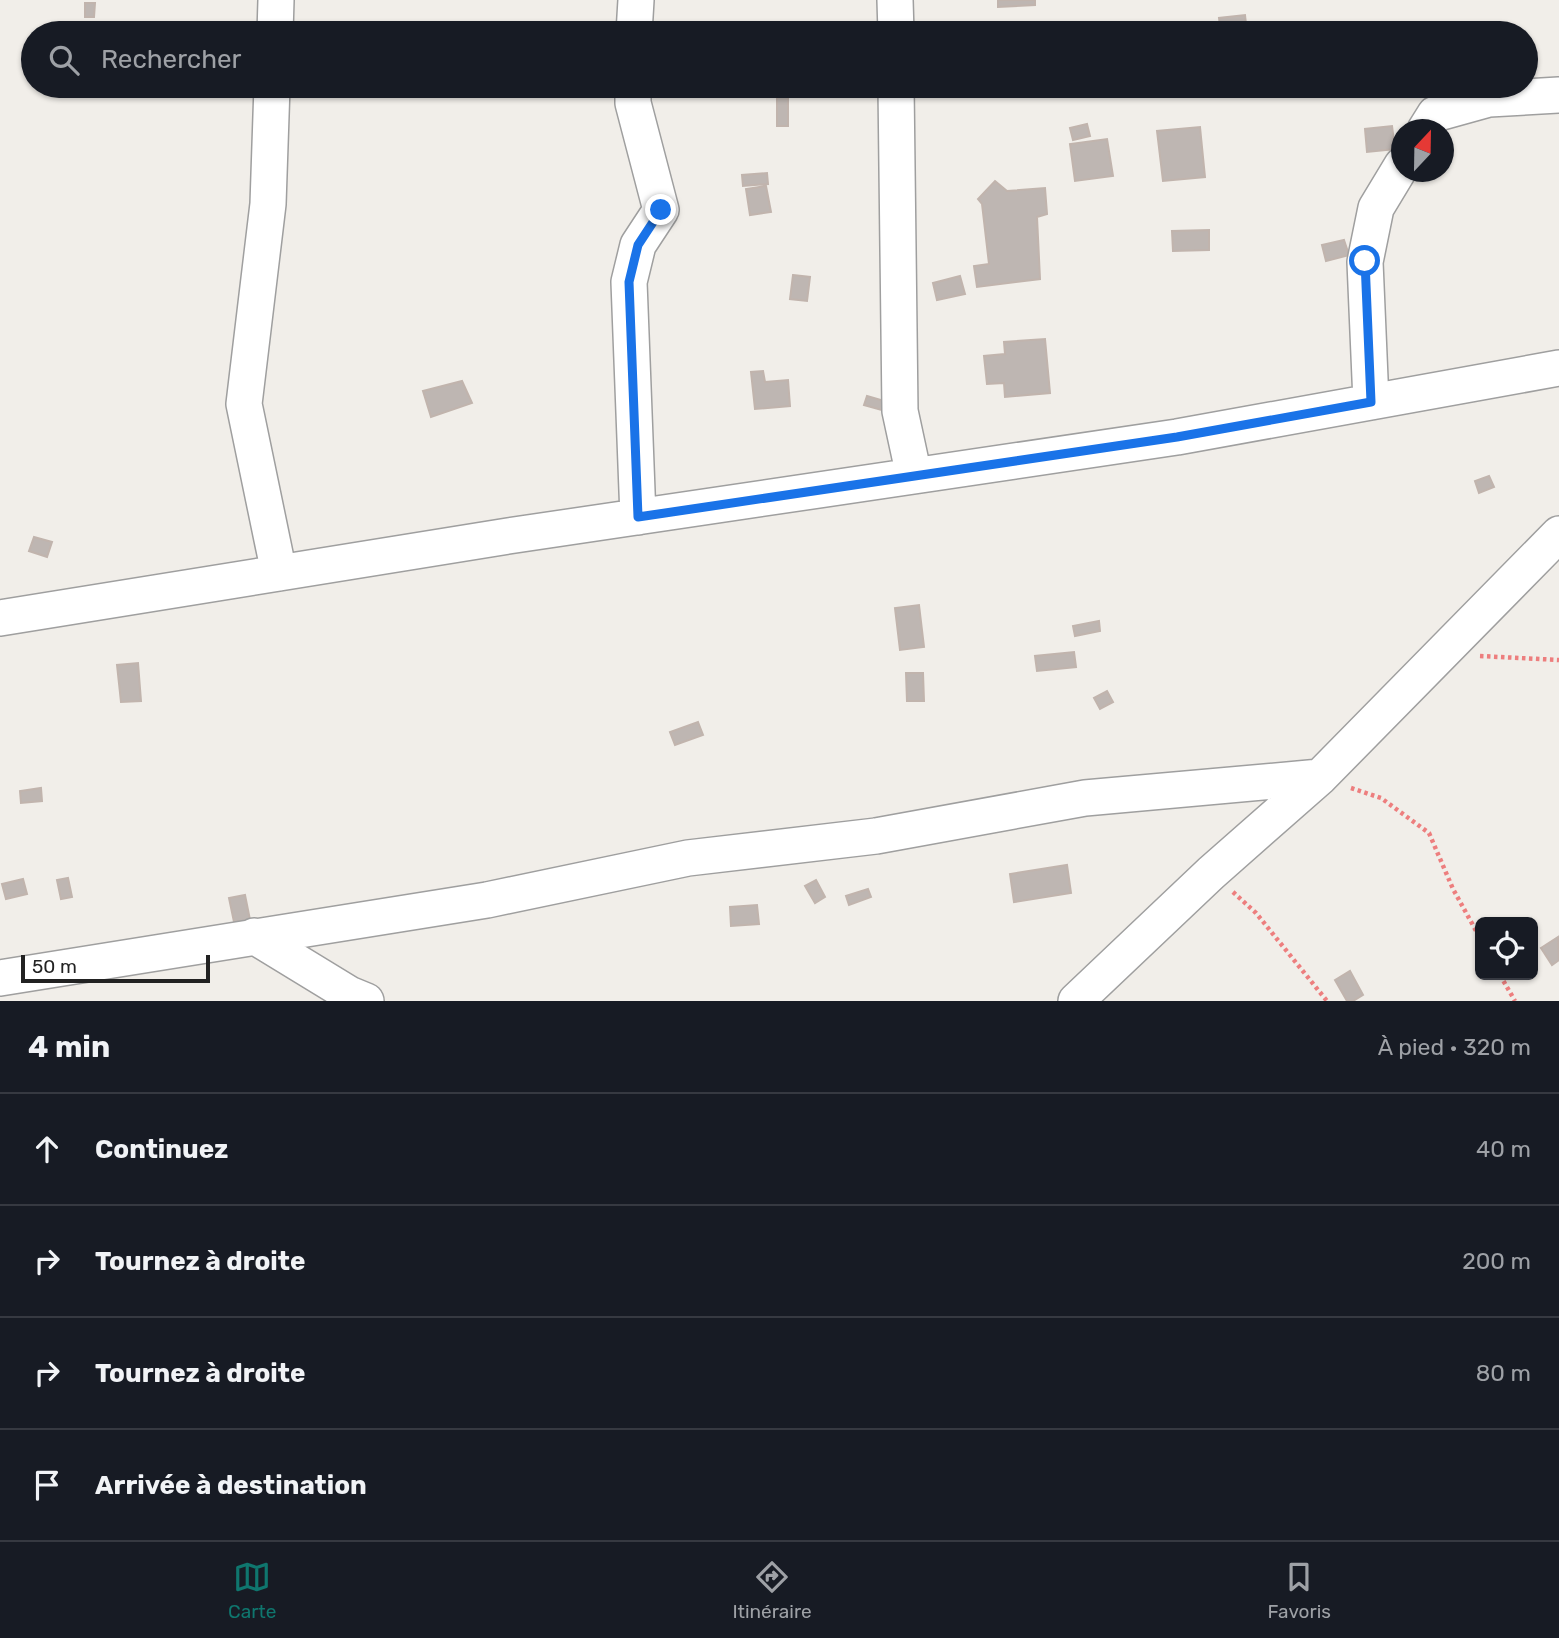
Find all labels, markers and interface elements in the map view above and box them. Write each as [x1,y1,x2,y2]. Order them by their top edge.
search box [21,21,1538,98]
icon: search [45,41,83,79]
text: Rechercher [101,44,241,75]
north arrow [1391,119,1454,182]
route end [645,194,676,225]
route start [1349,245,1380,276]
map controls [1475,917,1538,980]
button: locate [1475,917,1538,980]
scale bar [21,952,210,984]
text: 50 m [32,955,77,978]
text: 4 min [28,1029,110,1065]
text: À pied · 320 m [1378,1033,1531,1061]
icon: ahead [28,1130,66,1168]
text: Continuez [95,1134,228,1165]
text: 40 m [1476,1135,1531,1163]
icon: right [28,1242,66,1280]
text: Tournez à droite [95,1246,305,1277]
text: 200 m [1462,1247,1531,1275]
icon: right [28,1354,66,1392]
text: Tournez à droite [95,1358,305,1389]
text: 80 m [1476,1359,1531,1387]
icon: arrive [28,1466,66,1504]
text: Arrivée à destination [95,1470,367,1501]
tab: Carte [228,1558,276,1623]
tab: Itinéraire [732,1558,812,1623]
tab: Favoris [1268,1558,1331,1623]

